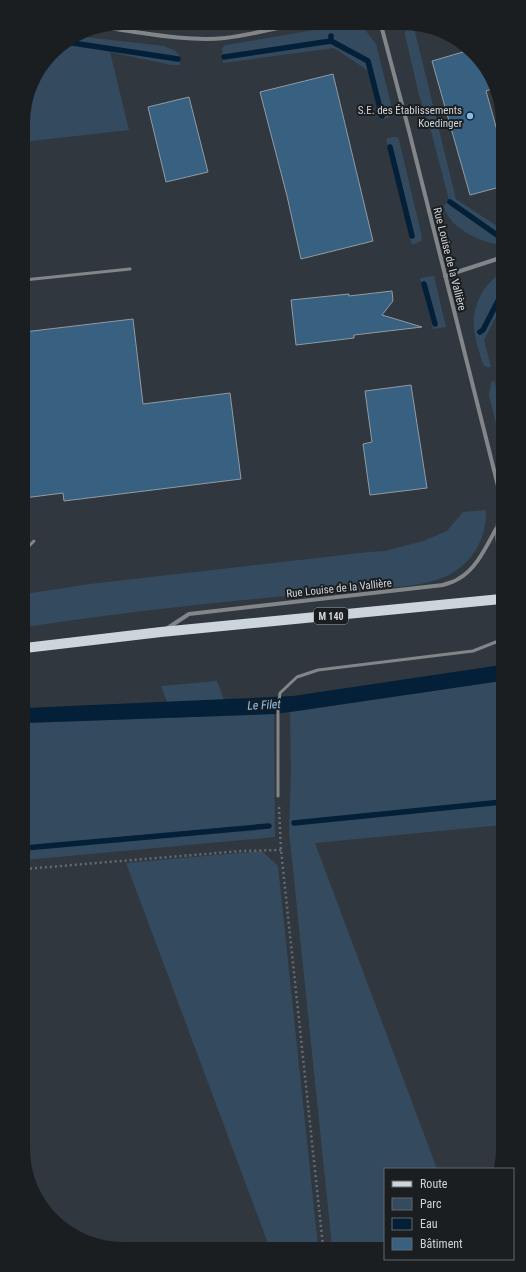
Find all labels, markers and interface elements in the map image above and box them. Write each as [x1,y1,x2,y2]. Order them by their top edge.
place label: S.E. des Établissements Koedinger [358,104,463,130]
marker: S.E. des Établissements Koedinger [465,111,475,121]
street label: Rue Louise de la Vallière [430,206,469,312]
street label: Rue Louise de la Vallière [286,576,392,600]
road number: M 140 [314,608,348,624]
water label: Le Filet [247,697,282,713]
legend [384,1168,514,1260]
text: Route [420,1177,448,1191]
text: Parc [420,1197,442,1211]
text: Eau [420,1217,438,1231]
text: Bâtiment [420,1237,463,1251]

